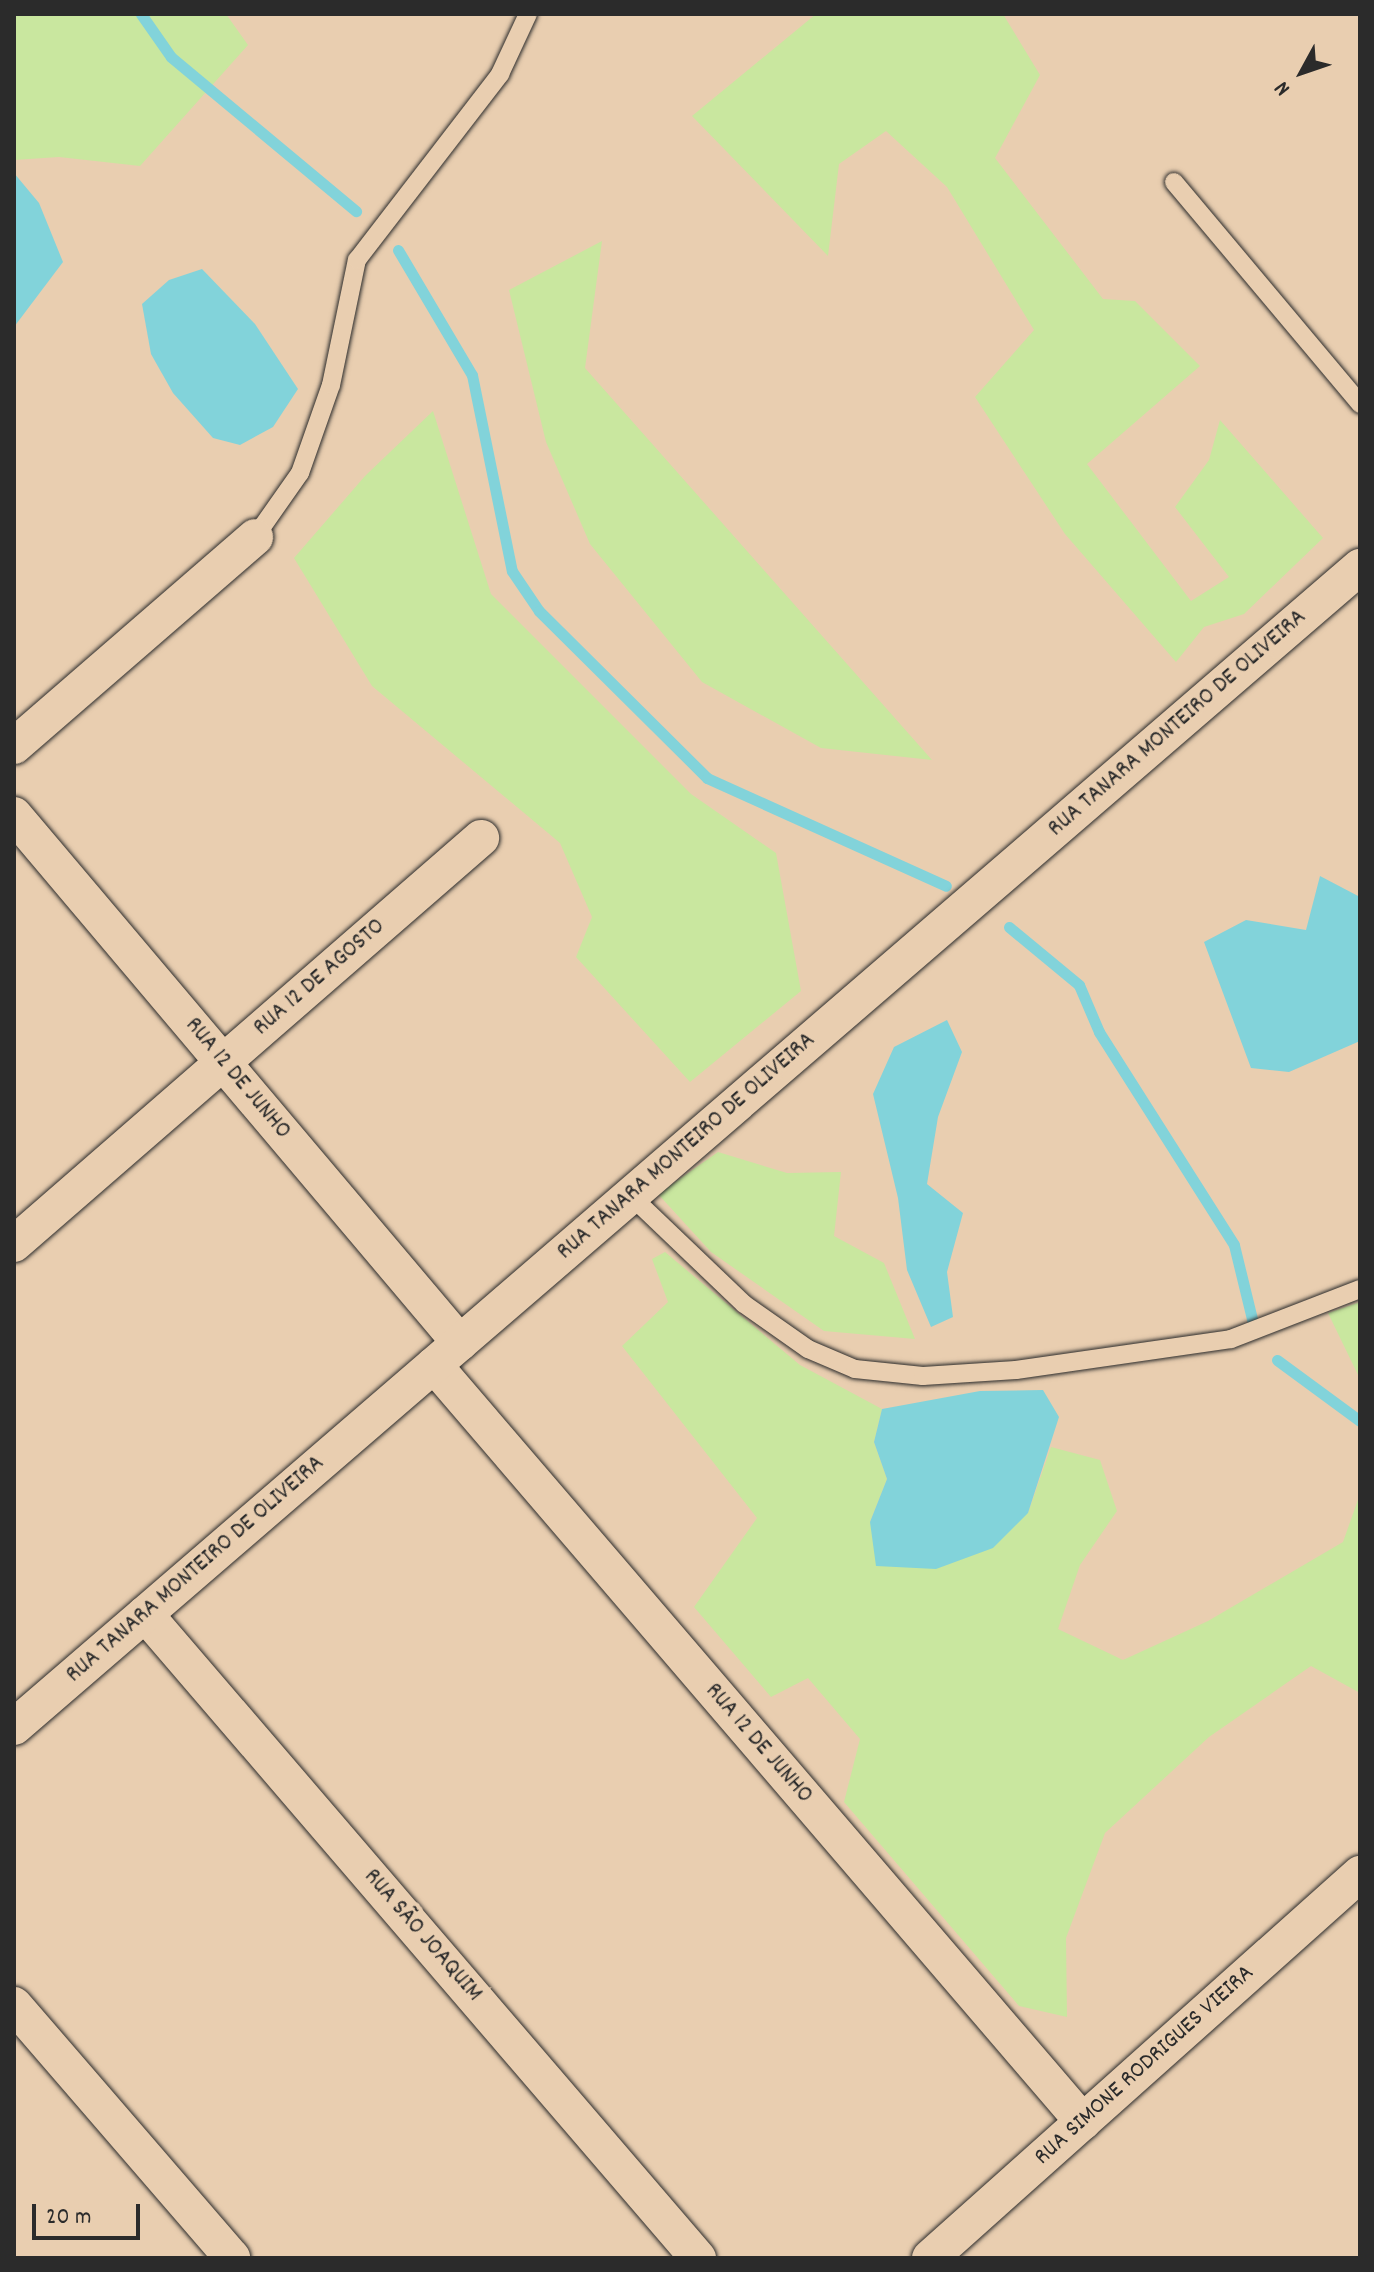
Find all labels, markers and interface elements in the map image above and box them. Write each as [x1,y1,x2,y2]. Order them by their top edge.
north arrow [1262,32,1342,112]
text: N [1268,74,1299,102]
street label: RUA TANARA MONTEIRO DE OLIVEIRA [1043,604,1313,844]
street label: RUA 12 DE AGOSTO [248,913,392,1043]
street label: RUA 12 DE JUNHO [178,1012,296,1146]
street label: RUA TANARA MONTEIRO DE OLIVEIRA [552,1027,822,1267]
street label: RUA TANARA MONTEIRO DE OLIVEIRA [61,1450,331,1690]
street label: RUA 12 DE JUNHO [698,1678,818,1810]
street label: RUA SÃO JOAQUIM [356,1864,488,2008]
street label: RUA SIMONE RODRIGUES VIEIRA [1029,1960,1261,2172]
scale bar [36,2188,144,2238]
text: 20 m [46,2201,92,2235]

